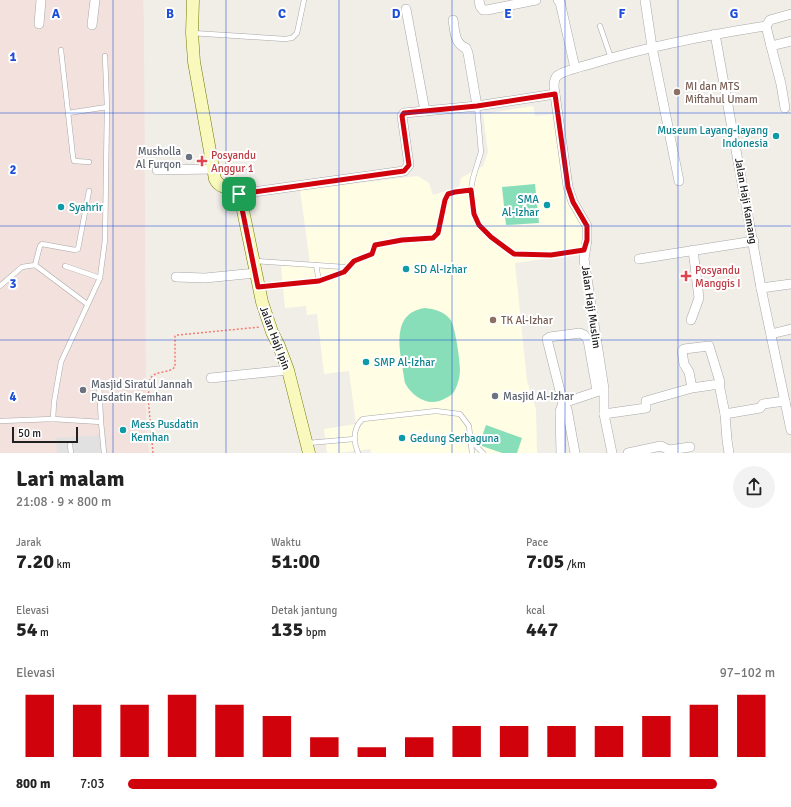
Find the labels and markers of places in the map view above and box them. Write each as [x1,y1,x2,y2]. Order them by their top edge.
place label: MI dan MTS Miftahul Umam [685,80,758,106]
marker: MI dan MTS Miftahul Umam [672,87,682,97]
place label: Museum Layang-layang Indonesia [657,124,768,150]
marker: Museum Layang-layang Indonesia [771,131,781,141]
place label: Musholla Al Furqon [136,145,181,171]
place label: Posyandu Anggur 1 [211,149,256,175]
marker: Musholla Al Furqon [184,152,194,162]
marker: Posyandu Anggur 1 [196,155,208,167]
pin [222,177,256,211]
place label: SMA Al-Izhar [502,193,539,219]
marker: SMA Al-Izhar [542,200,552,210]
place label: Syahrir [69,201,103,214]
marker: Syahrir [56,202,66,212]
place label: SD Al-Izhar [414,263,467,276]
marker: SD Al-Izhar [401,264,411,274]
place label: Posyandu Manggis I [695,264,740,290]
marker: Posyandu Manggis I [680,270,692,282]
place label: TK Al-Izhar [501,314,553,327]
marker: TK Al-Izhar [488,315,498,325]
place label: SMP Al-Izhar [374,356,435,369]
marker: SMP Al-Izhar [361,357,371,367]
place label: Masjid Siratul Jannah Pusdatin Kemhan [91,378,192,404]
marker: Masjid Siratul Jannah Pusdatin Kemhan [78,385,88,395]
place label: Masjid Al-Izhar [503,390,574,403]
marker: Masjid Al-Izhar [490,391,500,401]
place label: Mess Pusdatin Kemhan [131,418,199,444]
marker: Mess Pusdatin Kemhan [118,425,128,435]
place label: Gedung Serbaguna [410,432,499,445]
marker: Gedung Serbaguna [397,433,407,443]

